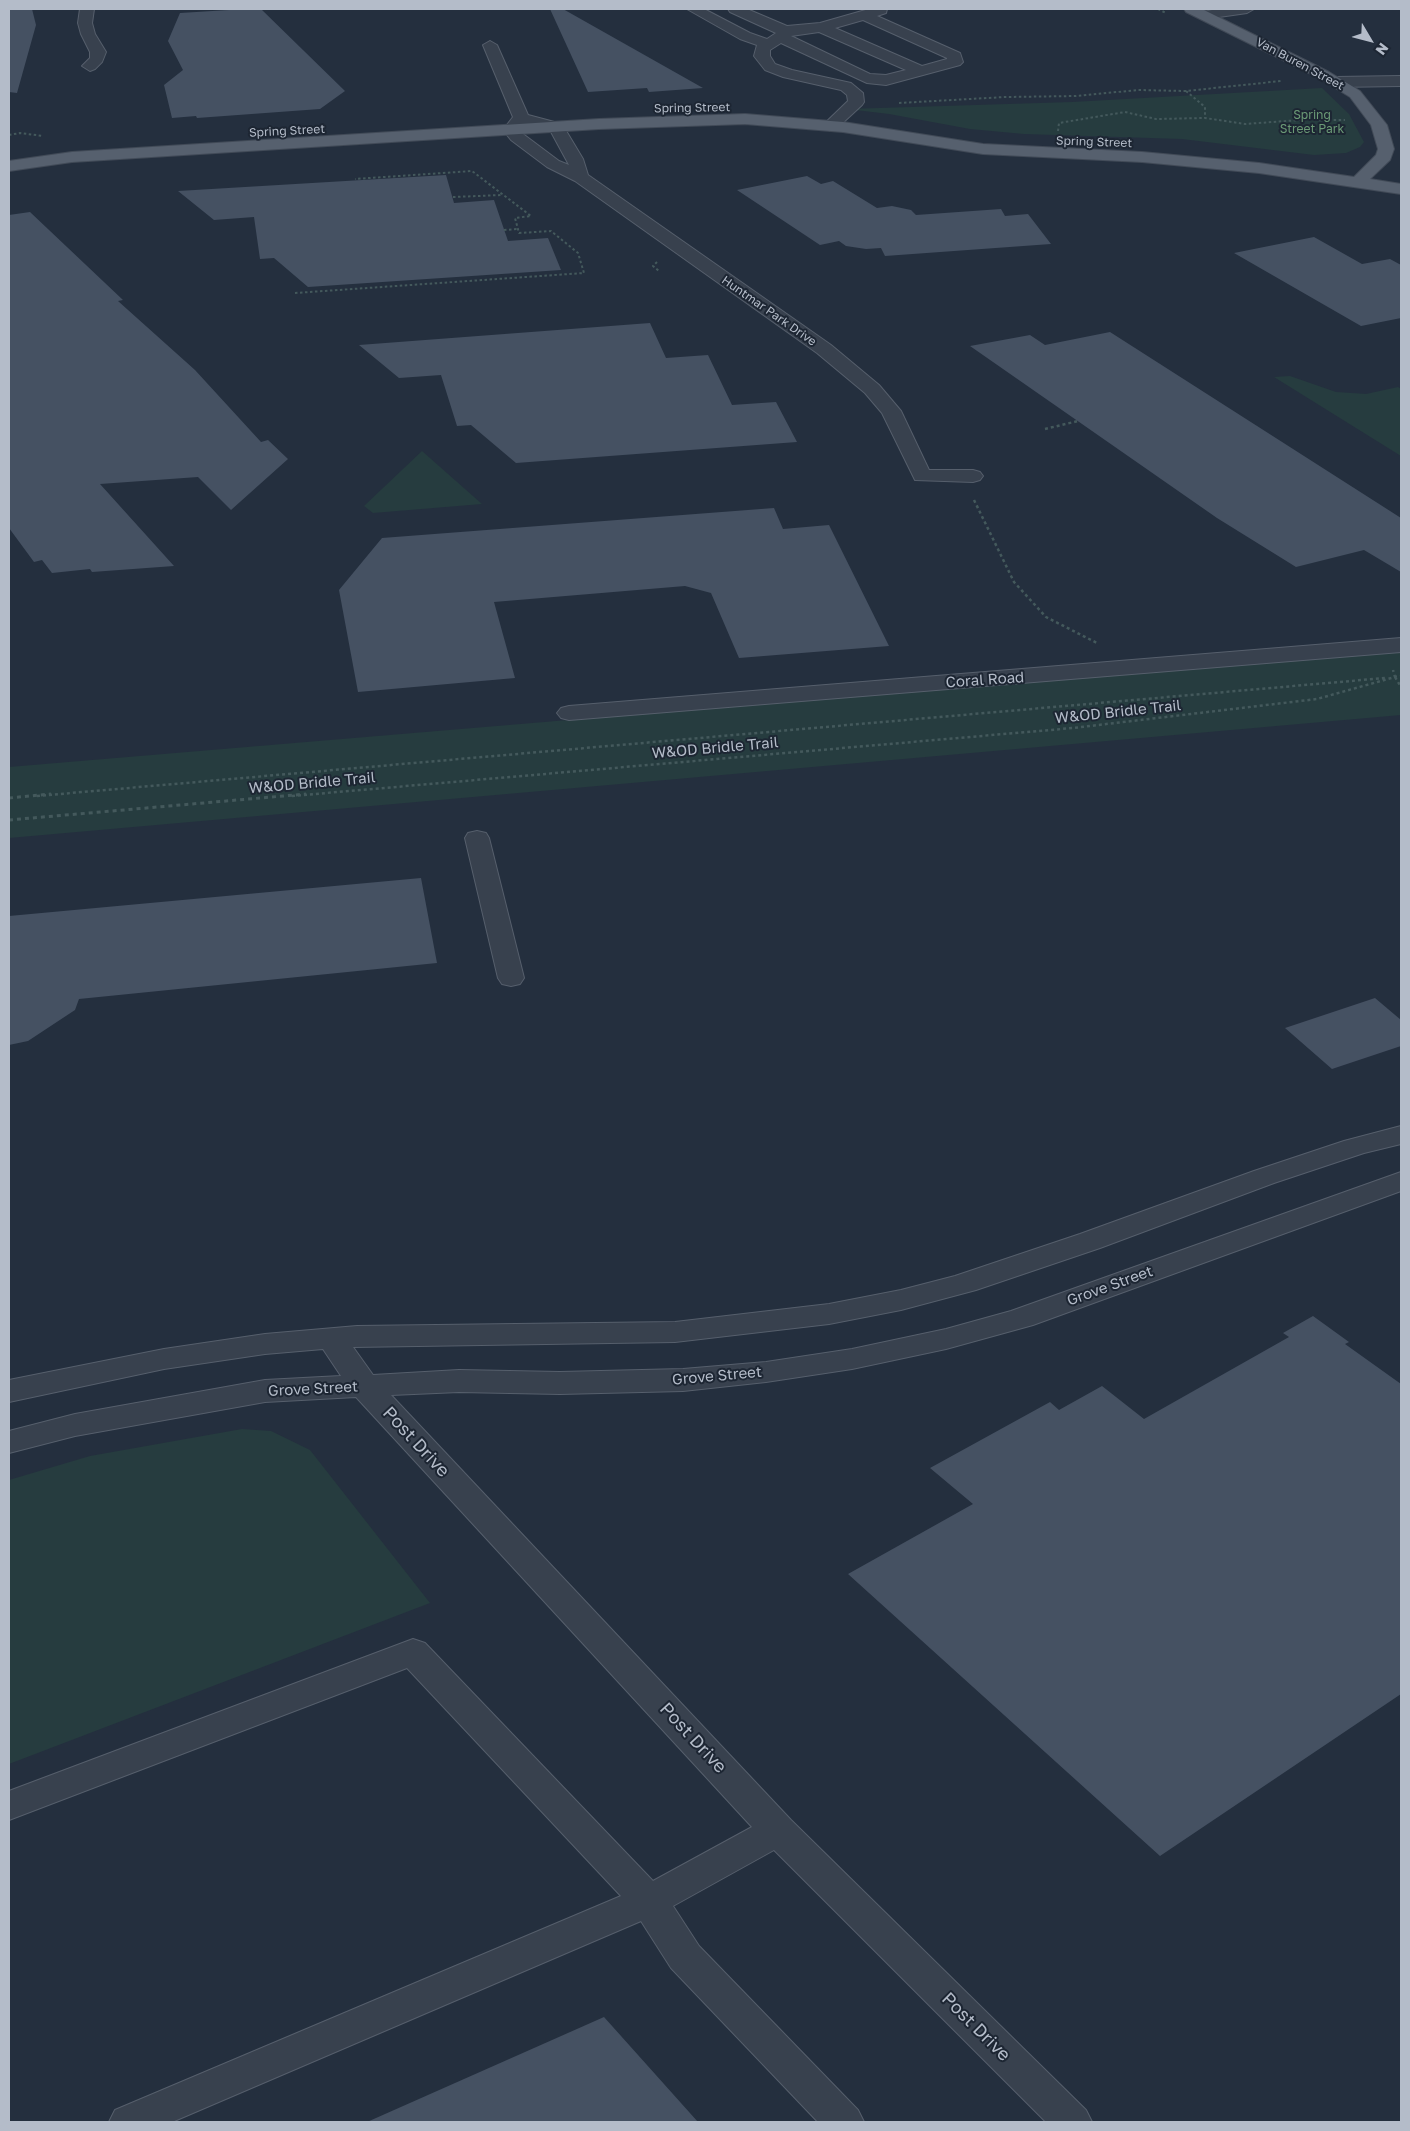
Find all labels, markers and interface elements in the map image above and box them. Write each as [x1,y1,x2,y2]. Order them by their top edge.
north arrow [1345,15,1395,65]
street label: Van Buren Street [1254,35,1346,93]
text: N [1372,40,1392,59]
street label: Spring Street [654,100,730,116]
park label: Spring Street Park [1280,108,1344,136]
street label: Spring Street [249,122,325,140]
street label: Spring Street [1056,133,1132,151]
street label: Huntmar Park Drive [719,273,819,349]
street label: Coral Road [945,668,1025,692]
street label: W&OD Bridle Trail [1054,696,1182,728]
street label: W&OD Bridle Trail [651,734,779,762]
street label: W&OD Bridle Trail [248,769,376,797]
street label: Grove Street [1065,1262,1155,1310]
street label: Grove Street [671,1363,763,1389]
street label: Grove Street [268,1378,358,1400]
street label: Post Drive [378,1402,454,1482]
street label: Post Drive [655,1698,731,1778]
street label: Post Drive [937,1988,1015,2066]

